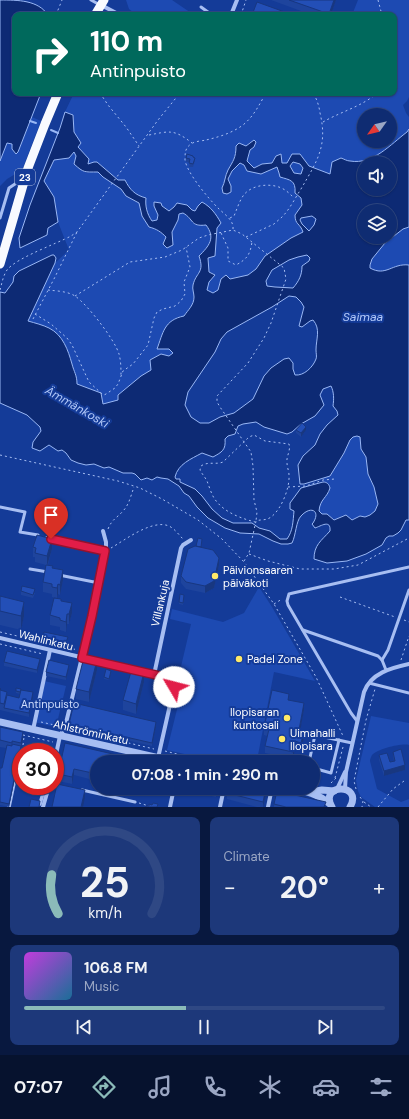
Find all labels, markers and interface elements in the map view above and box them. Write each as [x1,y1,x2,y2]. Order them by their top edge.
text: 110 m [90,23,163,60]
icon: right [24,28,76,80]
text: Antinpuisto [90,59,186,83]
north arrow [357,108,397,148]
map controls [357,108,397,244]
button: sound [357,156,397,196]
road number: 23 [15,169,35,185]
button: layers [357,204,397,244]
water label: Saimaa [343,309,384,325]
water label: Ämmänkoski [41,382,113,432]
pin [34,498,68,539]
icon: arrive [40,504,62,526]
place label: Päivionsaaren päiväkoti [223,563,293,590]
marker: Päivionsaaren päiväkoti [210,571,220,581]
street label: Villankuja [148,578,172,628]
street label: Wahlinkatu [17,626,75,654]
place label: Padel Zone [247,652,303,666]
marker: Padel Zone [234,654,244,664]
position arrow [153,666,195,708]
park label: Antinpuisto [21,697,79,711]
place label: Ilopisaran kuntosali [230,705,279,732]
marker: Ilopisaran kuntosali [282,713,292,723]
street label: Ahlströminkatu [52,717,130,747]
place label: Uimahalli Ilopisara [290,726,336,753]
marker: Uimahalli Ilopisara [277,734,287,744]
speed limit sign: 30 [12,743,64,795]
text: 07:08 · 1 min · 290 m [132,765,278,785]
text: Climate [224,848,270,865]
text: 25 [80,856,130,910]
text: 20° [280,868,329,907]
text: − [224,873,236,902]
text: + [373,873,385,902]
text: km/h [88,904,122,922]
text: 106.8 FM [84,958,147,978]
text: Music [84,978,119,995]
icon: previous [73,1016,95,1038]
icon: pause [193,1016,215,1038]
icon: next [314,1016,336,1038]
icon: directions [90,1073,118,1101]
icon: music [146,1073,174,1101]
icon: phone [201,1073,229,1101]
icon: climate [256,1073,284,1101]
icon: car [312,1073,340,1101]
icon: filters [367,1073,395,1101]
text: 07:07 [14,1075,63,1099]

